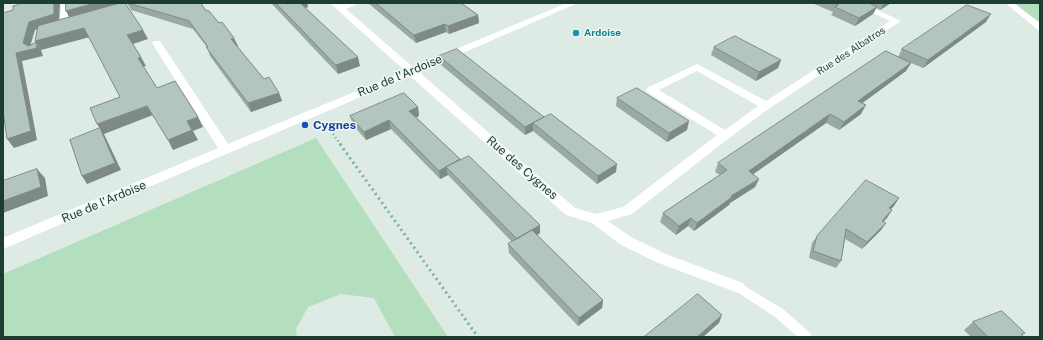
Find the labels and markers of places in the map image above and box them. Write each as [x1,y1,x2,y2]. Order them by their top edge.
place label: Ardoise [584,27,621,39]
marker: Ardoise [571,28,581,38]
place label: Cygnes [313,118,356,132]
marker: Cygnes [300,120,310,130]

